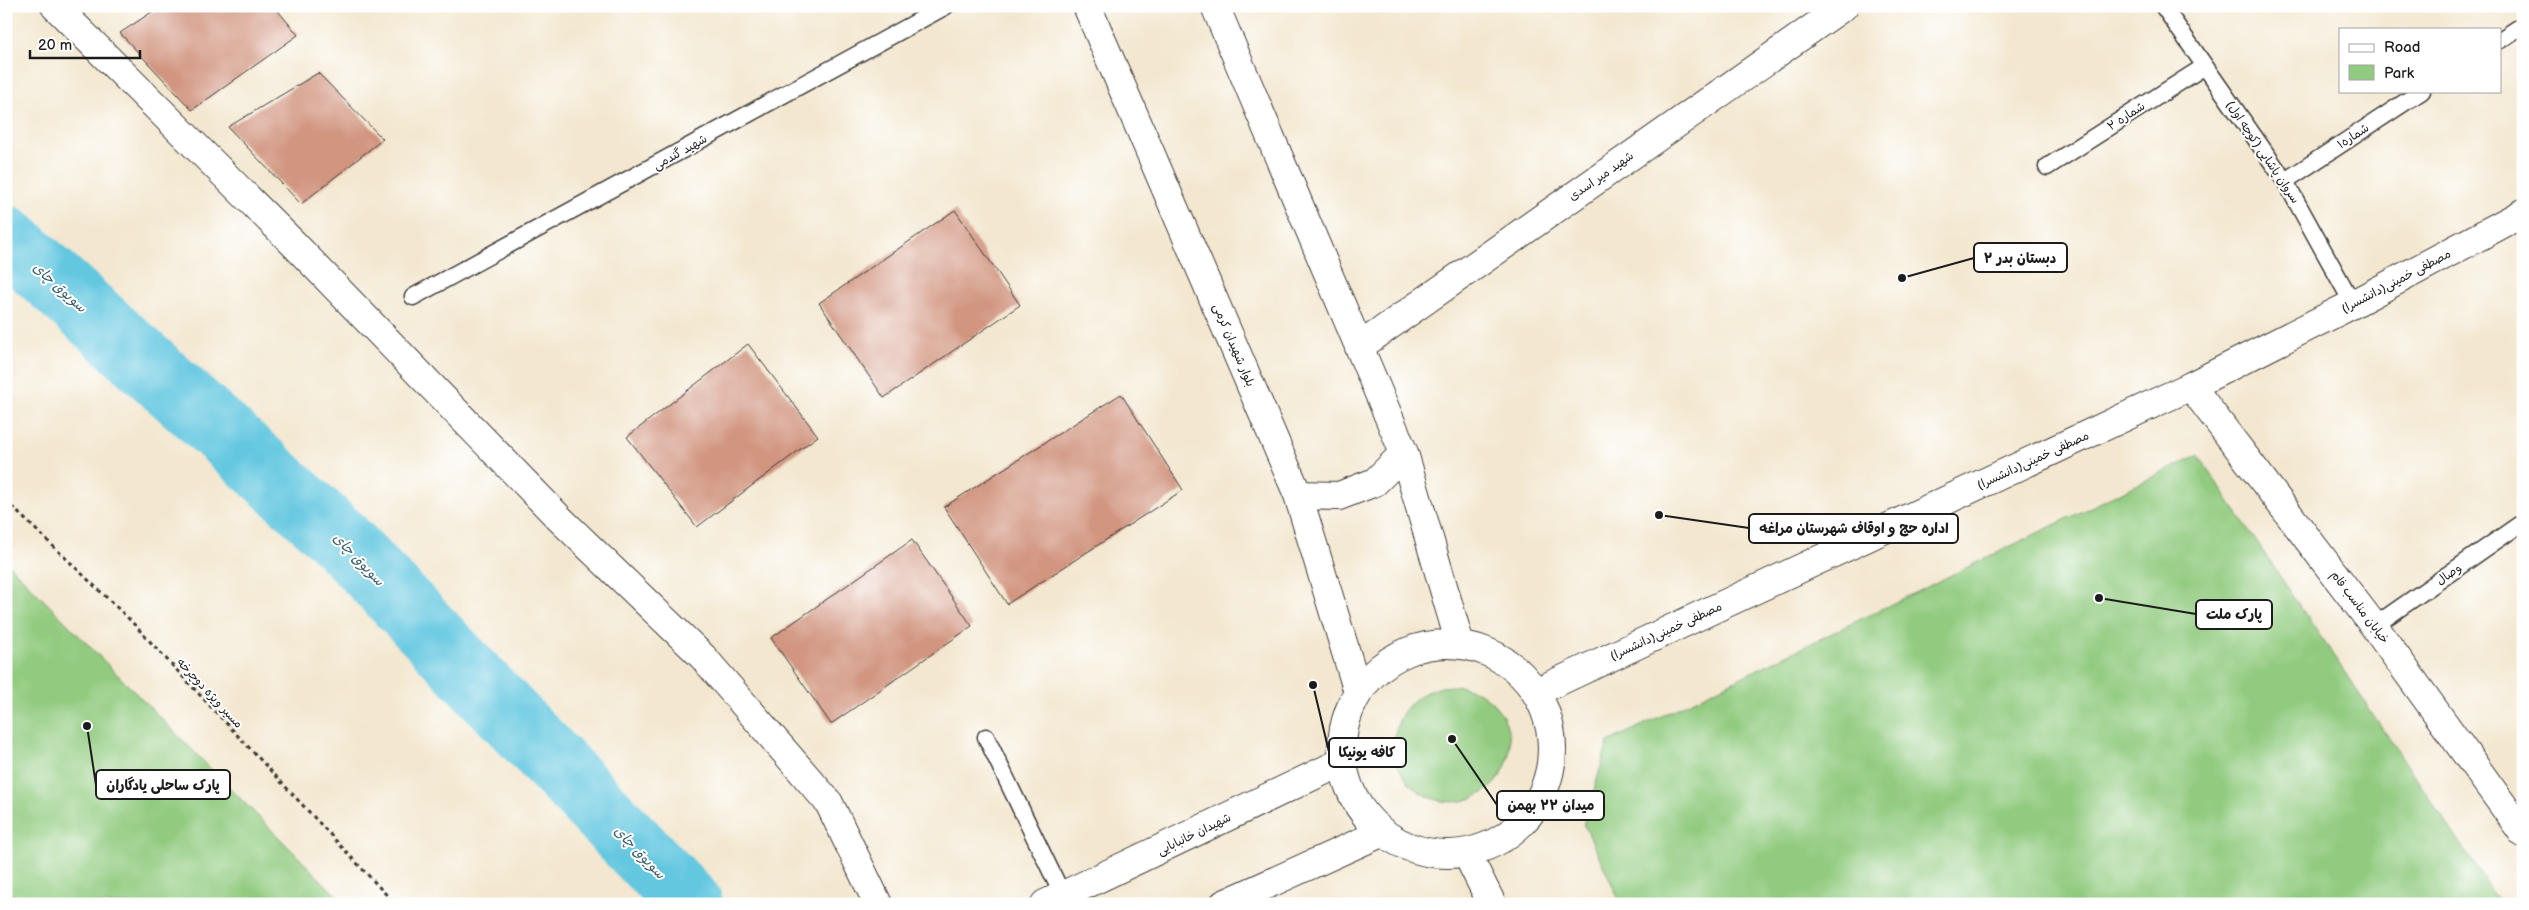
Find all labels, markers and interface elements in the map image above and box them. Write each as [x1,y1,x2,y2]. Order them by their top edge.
scale bar [30,28,140,60]
legend [2339,28,2502,92]
text: 20 m [38,36,72,55]
text: Road [2384,38,2420,57]
text: Park [2384,64,2415,83]
street label: سروان پاشایی (کوچه اول) [2223,98,2303,206]
street label: شماره ۲ [2105,99,2148,134]
street label: شماره۱ [2334,121,2372,152]
street label: شهید گندمی [651,131,710,173]
street label: شهید میر اسدی [1566,148,1637,204]
callout: دبستان بدر ۲ [1974,243,2067,272]
street label: (دانشسرا)مصطفی خمینی [2339,246,2453,317]
text: دبستان بدر ۲ [1984,250,2056,267]
water label: سویوق چای [29,259,90,316]
street label: بلوار شهیدان کرمی [1209,301,1258,389]
street label: (دانشسرا)مصطفی خمینی [1975,428,2091,493]
callout: اداره حج و اوقاف شهرستان مراغه [1749,514,1958,543]
text: اداره حج و اوقاف شهرستان مراغه [1759,520,1949,537]
water label: سویوق چای [329,529,388,589]
street label: وصال [2434,560,2465,589]
street label: خیابان مناسب فام [2326,568,2392,647]
street label: (دانشسرا)مصطفی خمینی [1608,599,1724,664]
callout: پارک ملت [2196,600,2272,629]
text: پارک ملت [2206,606,2262,623]
street label: مسیر ویژه دوچرخه [173,655,246,731]
callout: کافه یونیکا [1329,738,1406,767]
text: کافه یونیکا [1339,744,1396,762]
callout: پارک ساحلی یادگاران [96,770,230,799]
text: پارک ساحلی یادگاران [106,776,220,794]
callout: میدان ۲۲ بهمن [1497,791,1604,820]
text: میدان ۲۲ بهمن [1508,797,1594,814]
street label: شهیدان خانبابایی [1155,810,1234,859]
water label: سویوق چای [610,822,669,882]

